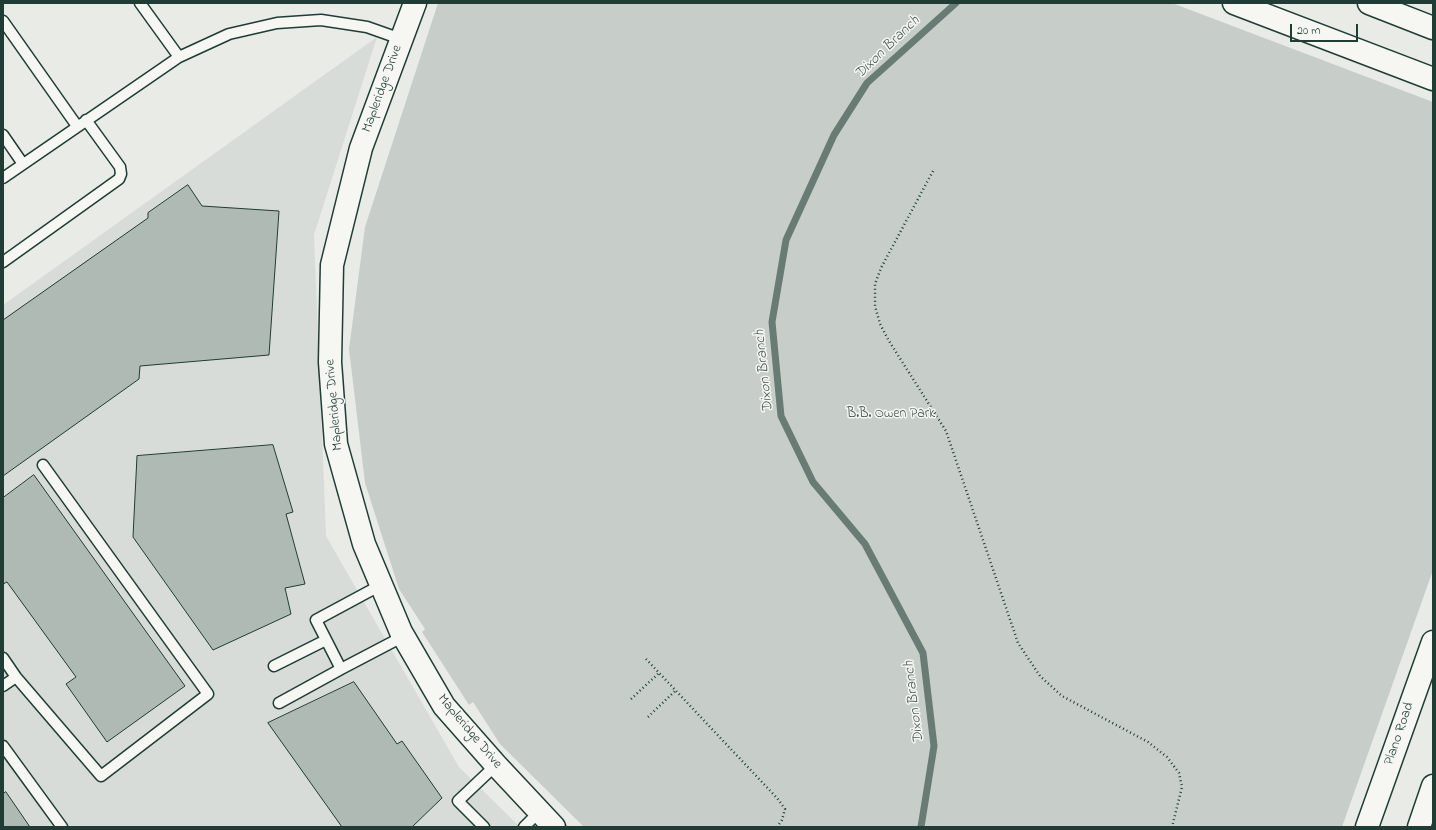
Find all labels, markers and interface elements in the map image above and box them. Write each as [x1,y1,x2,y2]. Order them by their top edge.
water label: Dixon Branch [852,13,924,83]
scale bar [1292,16,1360,42]
text: 20 m [1297,22,1320,40]
street label: Mapleridge Drive [359,43,407,135]
water label: Dixon Branch [752,329,778,413]
street label: Mapleridge Drive [323,358,347,452]
park label: B.B. Owen Park [847,407,935,423]
water label: Dixon Branch [901,660,929,744]
street label: Mapleridge Drive [433,691,505,773]
street label: Plano Road [1381,700,1419,768]

